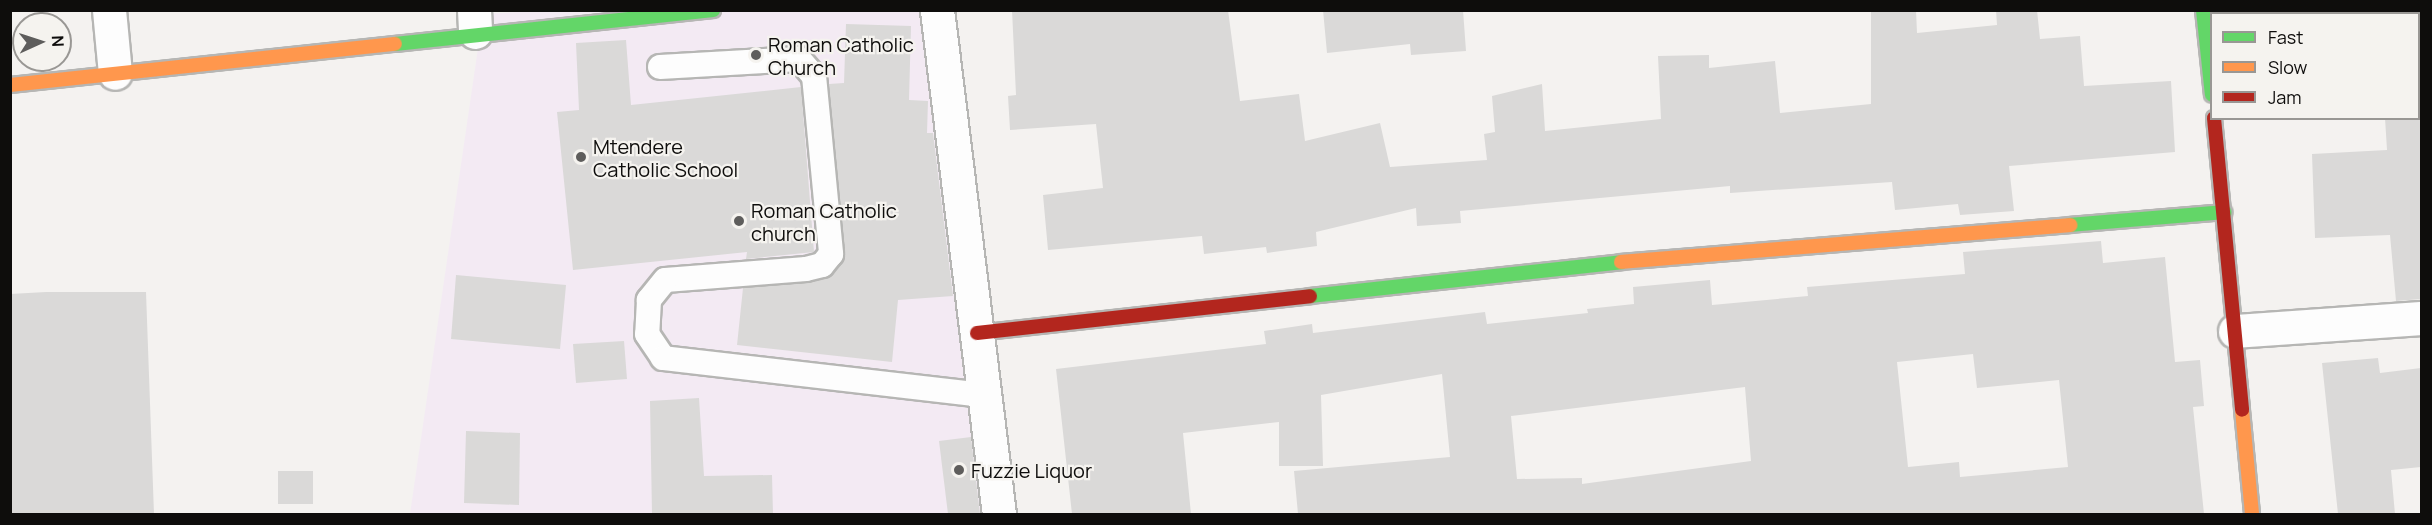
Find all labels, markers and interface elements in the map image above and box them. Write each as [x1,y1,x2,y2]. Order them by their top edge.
north arrow [12,12,72,72]
legend [2210,12,2420,120]
text: Fast [2268,25,2303,49]
place label: Roman Catholic Church [768,32,914,79]
text: N [47,35,69,47]
marker: Roman Catholic Church [749,48,763,62]
text: Slow [2268,55,2307,79]
text: Jam [2268,85,2302,109]
place label: Mtendere Catholic School [593,134,738,181]
marker: Mtendere Catholic School [574,150,588,164]
place label: Roman Catholic church [751,198,897,245]
marker: Roman Catholic church [732,214,746,228]
place label: Fuzzie Liquor [971,458,1092,482]
marker: Fuzzie Liquor [952,463,966,477]

